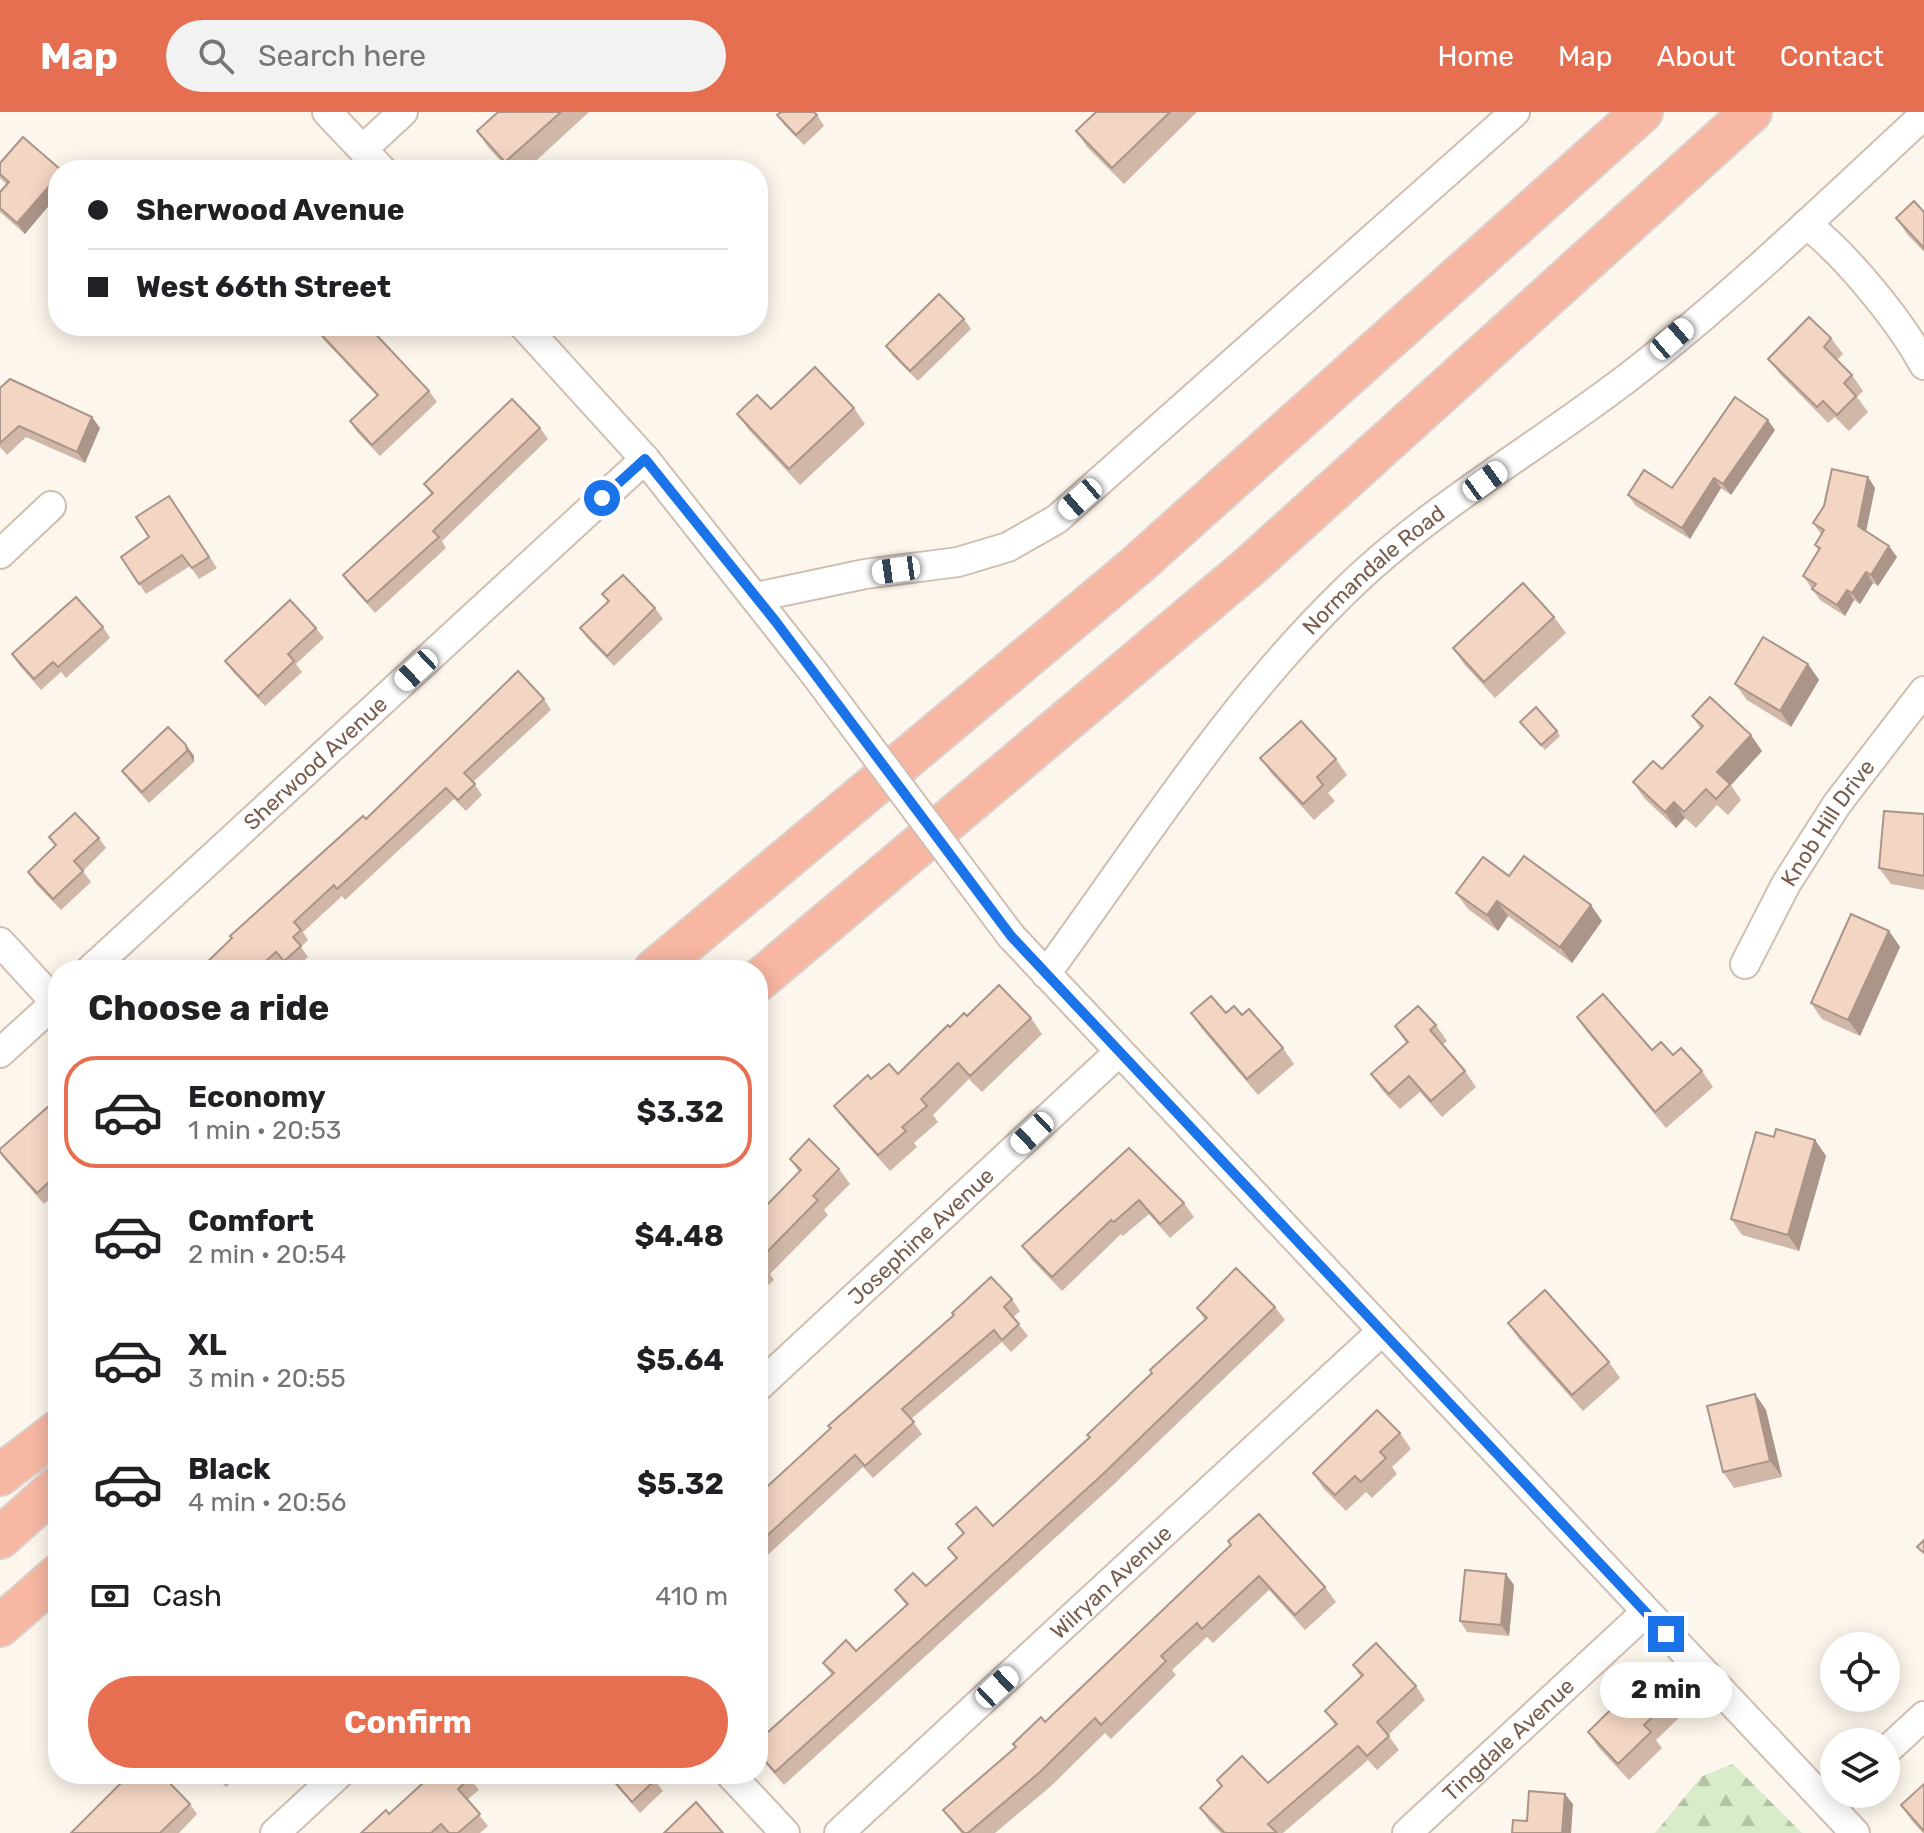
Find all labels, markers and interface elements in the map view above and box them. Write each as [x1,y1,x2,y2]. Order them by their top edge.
search box [166,20,726,92]
text: Map [40,33,118,79]
icon: search [194,34,238,78]
text: Search here [258,38,426,74]
text: Home [1437,40,1514,73]
text: Map [1558,40,1612,73]
text: About [1656,40,1736,73]
text: Contact [1780,40,1884,73]
text: Sherwood Avenue [136,192,405,228]
text: West 66th Street [136,269,391,305]
car [1646,314,1698,364]
car [1459,457,1511,505]
car [1054,474,1106,524]
route start [584,480,620,516]
street label: Normandale Road [1296,499,1450,640]
car [871,555,921,585]
car [390,645,442,695]
street label: Sherwood Avenue [238,690,392,835]
street label: Knob Hill Drive [1775,754,1880,891]
text: Choose a ride [88,986,329,1029]
icon: car [92,1076,164,1148]
text: Economy [188,1079,326,1115]
text: $3.32 [636,1094,724,1130]
car [1006,1108,1058,1158]
text: 1 min · 20:53 [188,1115,341,1146]
street label: Josephine Avenue [842,1162,999,1310]
icon: car [92,1200,164,1272]
text: Comfort [188,1203,314,1239]
text: $4.48 [635,1218,724,1254]
text: 2 min · 20:54 [188,1239,346,1270]
icon: car [92,1324,164,1396]
text: XL [188,1327,227,1363]
text: $5.64 [636,1342,724,1378]
text: 3 min · 20:55 [188,1363,346,1394]
icon: car [92,1448,164,1520]
text: Black [188,1451,271,1487]
text: $5.32 [637,1466,724,1502]
text: 4 min · 20:56 [188,1487,347,1518]
street label: Wilryan Avenue [1044,1519,1177,1645]
icon: cash [88,1574,132,1618]
text: Cash [152,1578,222,1614]
text: 410 m [655,1581,728,1612]
route end [1648,1616,1684,1652]
map controls [1820,1632,1900,1808]
button: locate [1820,1632,1900,1712]
car [971,1662,1023,1712]
callout: 2 min [1600,1662,1732,1718]
street label: Tingdale Avenue [1437,1672,1580,1807]
text: 2 min [1631,1674,1701,1705]
button: Confirm [88,1676,728,1768]
button: layers [1820,1728,1900,1808]

